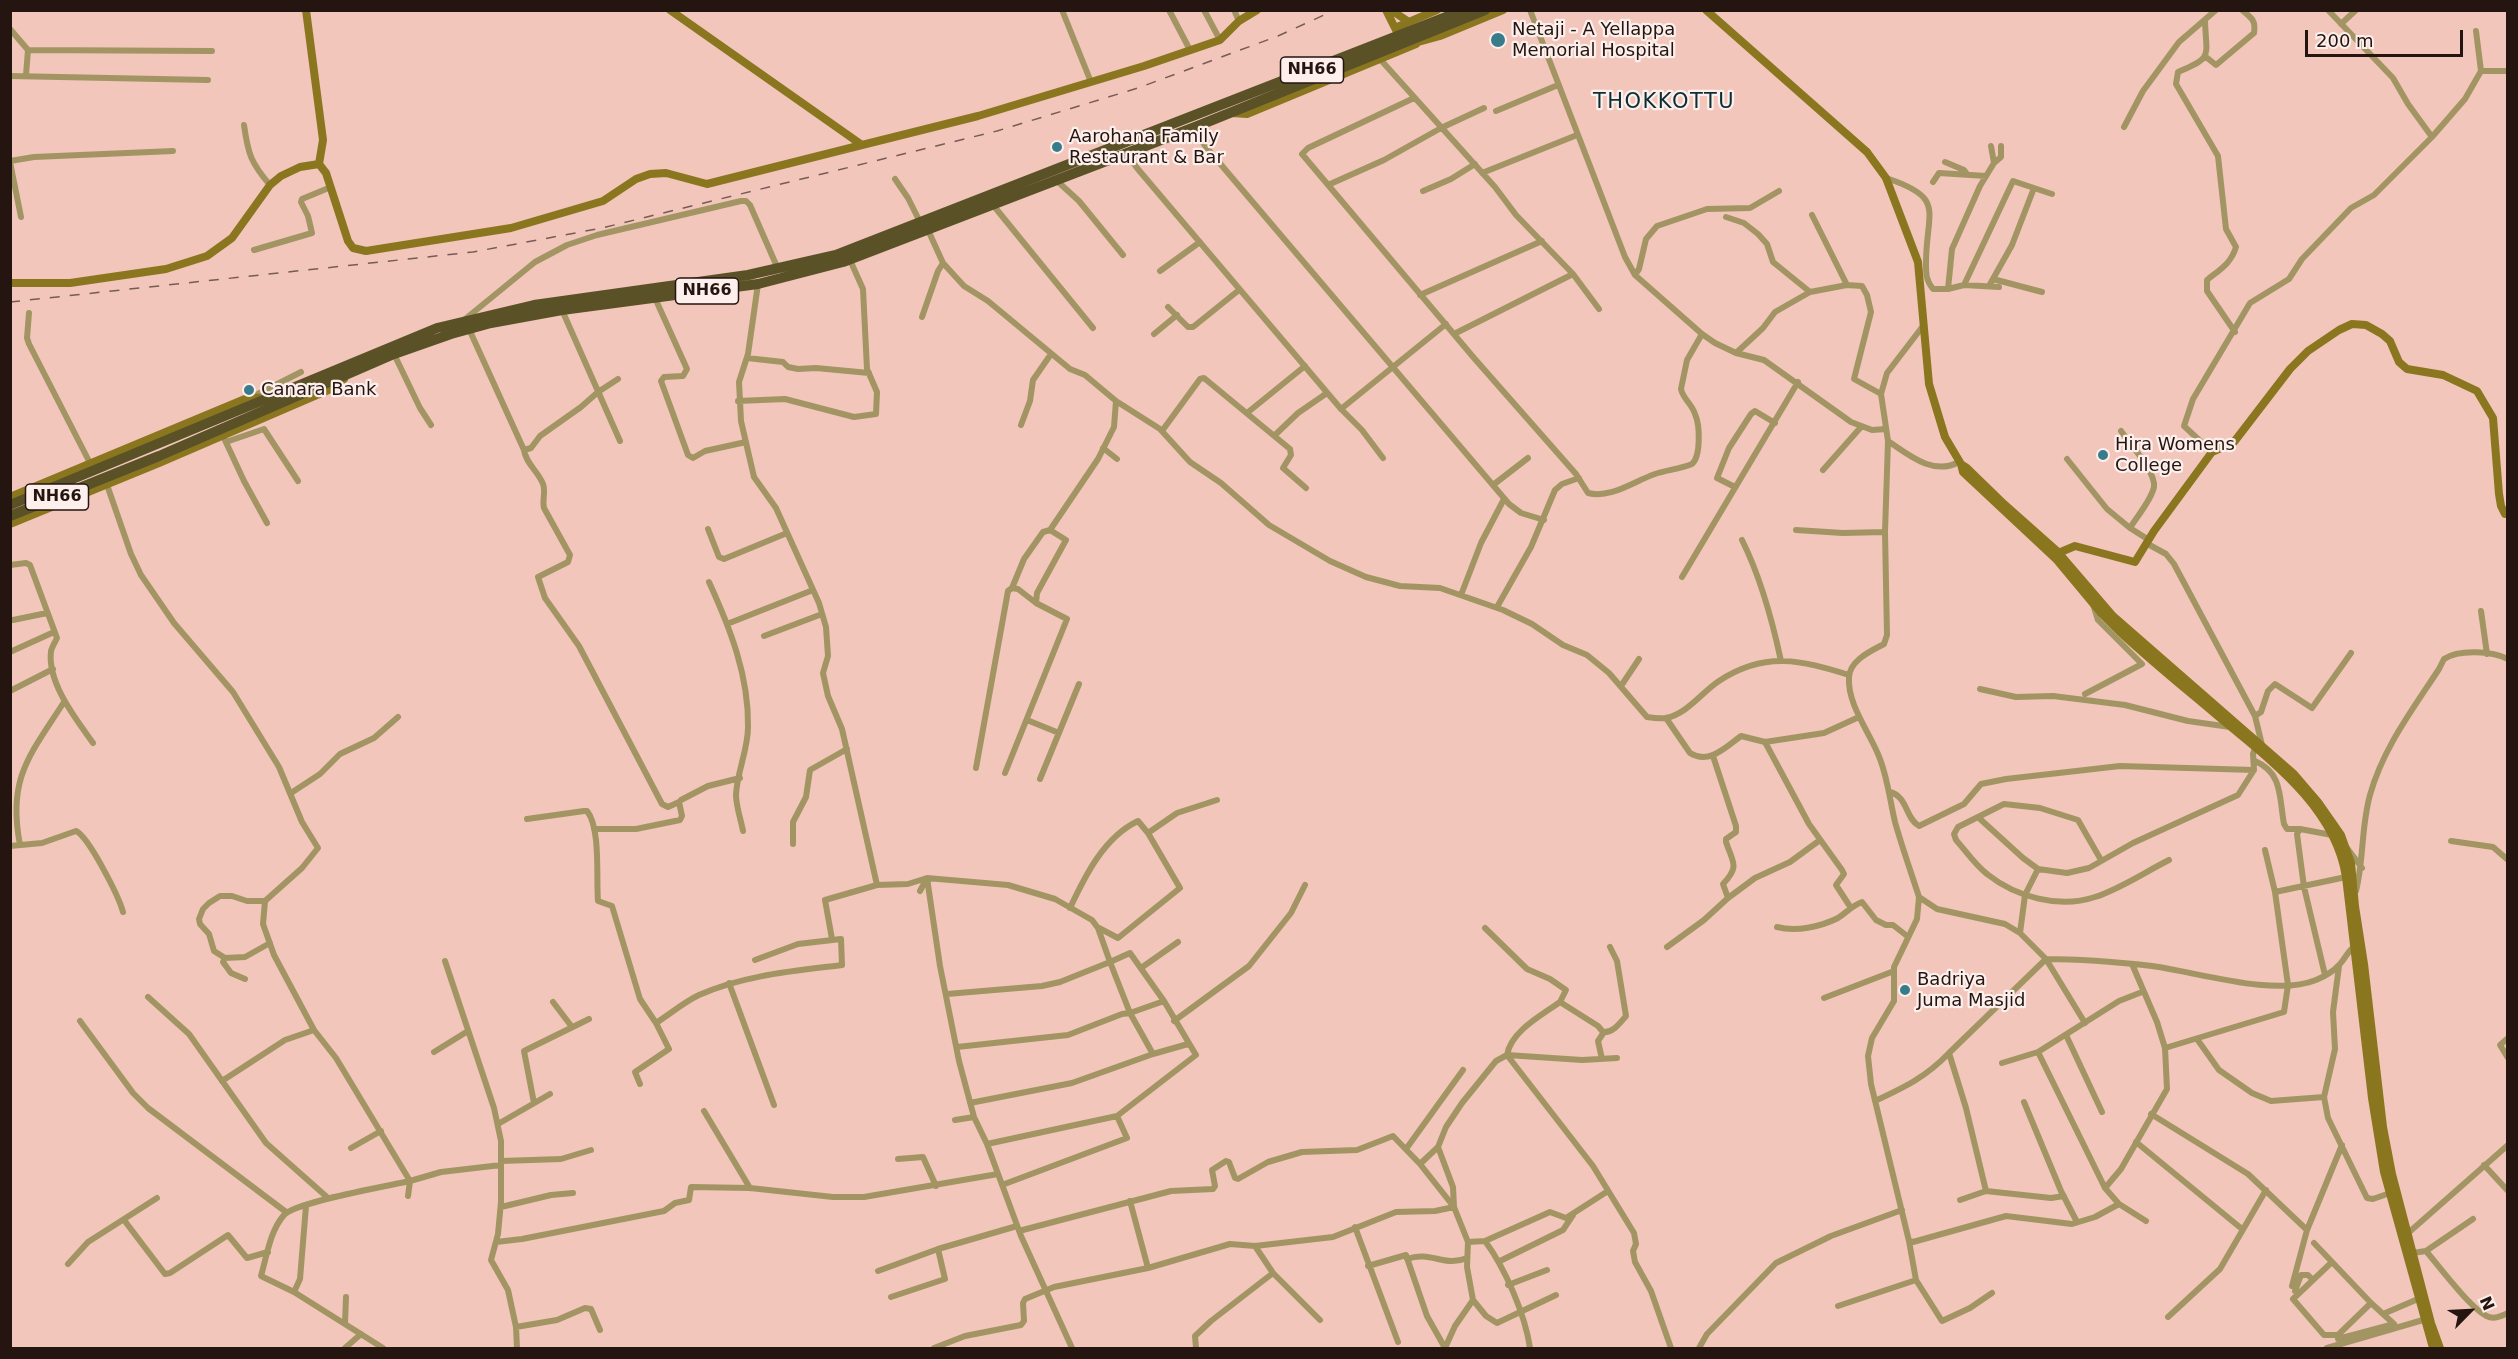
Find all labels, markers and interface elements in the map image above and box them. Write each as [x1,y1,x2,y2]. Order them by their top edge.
scale bar [2308,18,2466,56]
place label: Netaji - A Yellappa Memorial Hospital [1512,19,1675,62]
text: 200 m [2316,30,2374,51]
marker: Netaji - A Yellappa Memorial Hospital [1489,31,1507,49]
road number: NH66 [1280,57,1344,83]
district label: THOKKOTTU [1593,90,1735,116]
place label: Aarohana Family Restaurant & Bar [1069,126,1224,168]
marker: Aarohana Family Restaurant & Bar [1050,140,1064,154]
road number: NH66 [676,278,738,304]
place label: Canara Bank [261,379,376,401]
marker: Canara Bank [242,383,256,397]
place label: Hira Womens College [2115,434,2235,476]
marker: Hira Womens College [2096,448,2110,462]
road number: NH66 [26,484,88,510]
place label: Badriya Juma Masjid [1917,969,2025,1012]
marker: Badriya Juma Masjid [1898,983,1912,997]
north arrow [2440,1281,2500,1341]
text: N [2475,1293,2498,1313]

